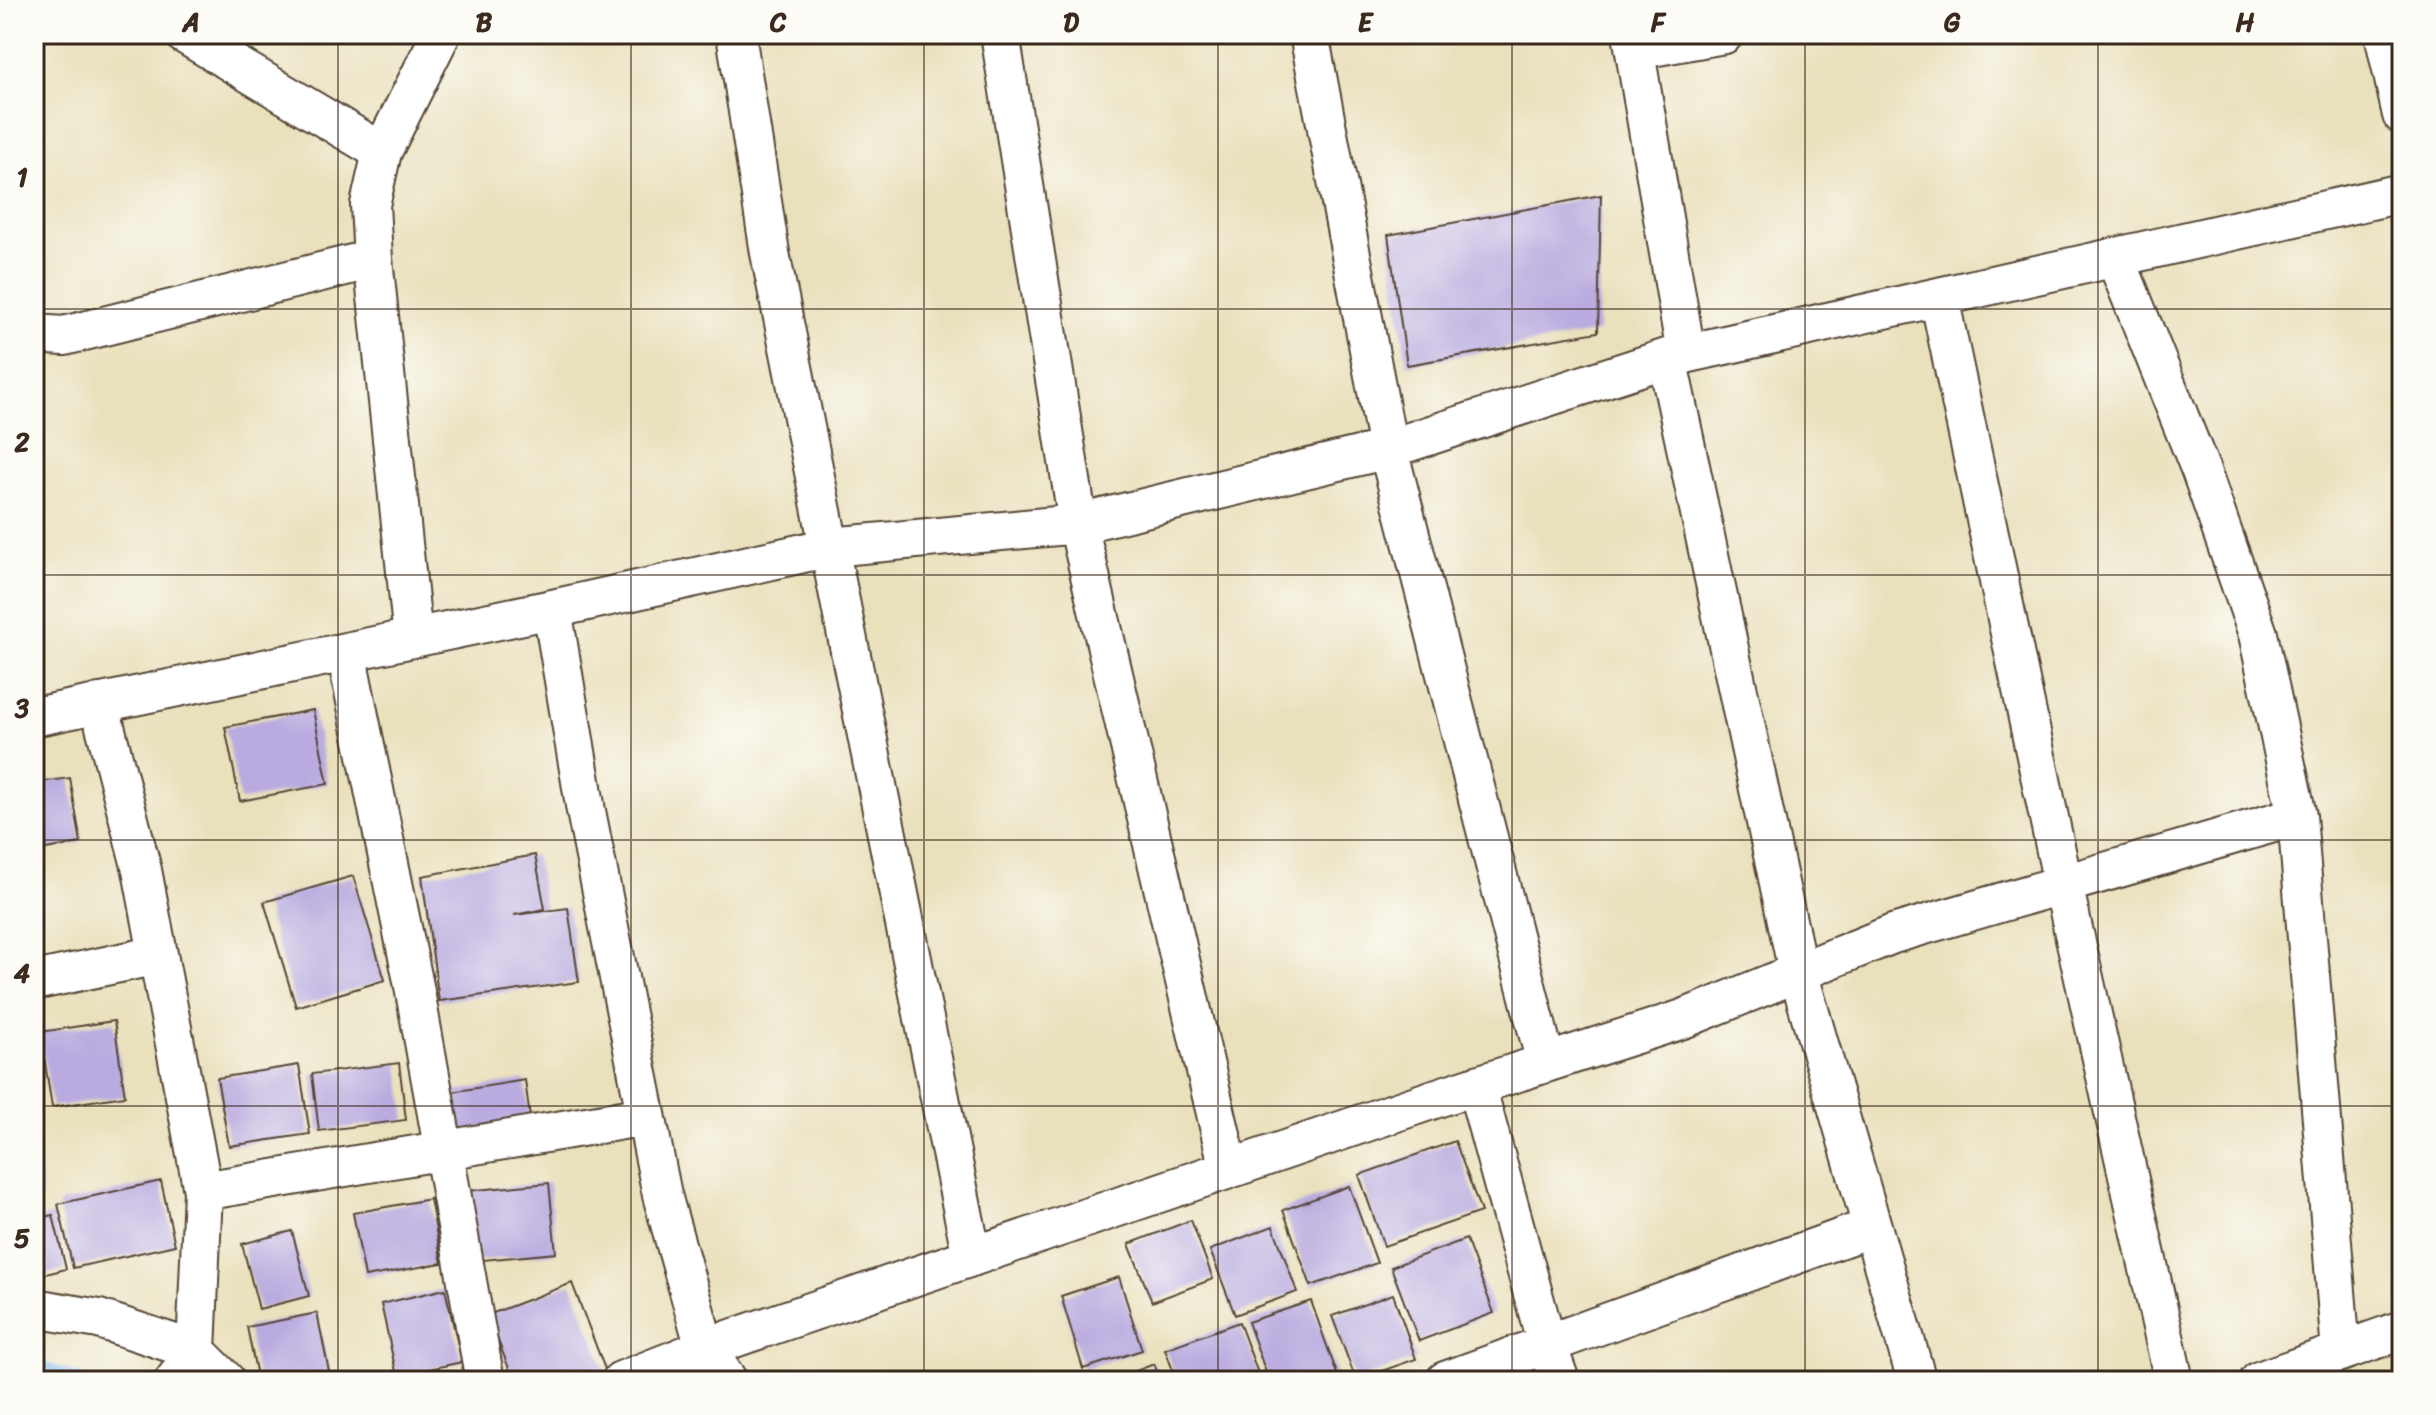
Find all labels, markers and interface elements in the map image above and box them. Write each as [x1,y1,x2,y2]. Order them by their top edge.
text: A [181,0,200,45]
text: B [476,0,493,45]
text: C [769,0,787,45]
text: D [1063,0,1079,45]
text: E [1358,0,1375,45]
text: F [1650,0,1667,45]
text: G [1944,0,1961,45]
text: H [2236,0,2255,45]
text: 1 [16,154,28,200]
text: 2 [13,419,30,465]
text: 3 [14,685,30,731]
text: 4 [14,950,30,996]
text: 5 [14,1215,30,1261]

